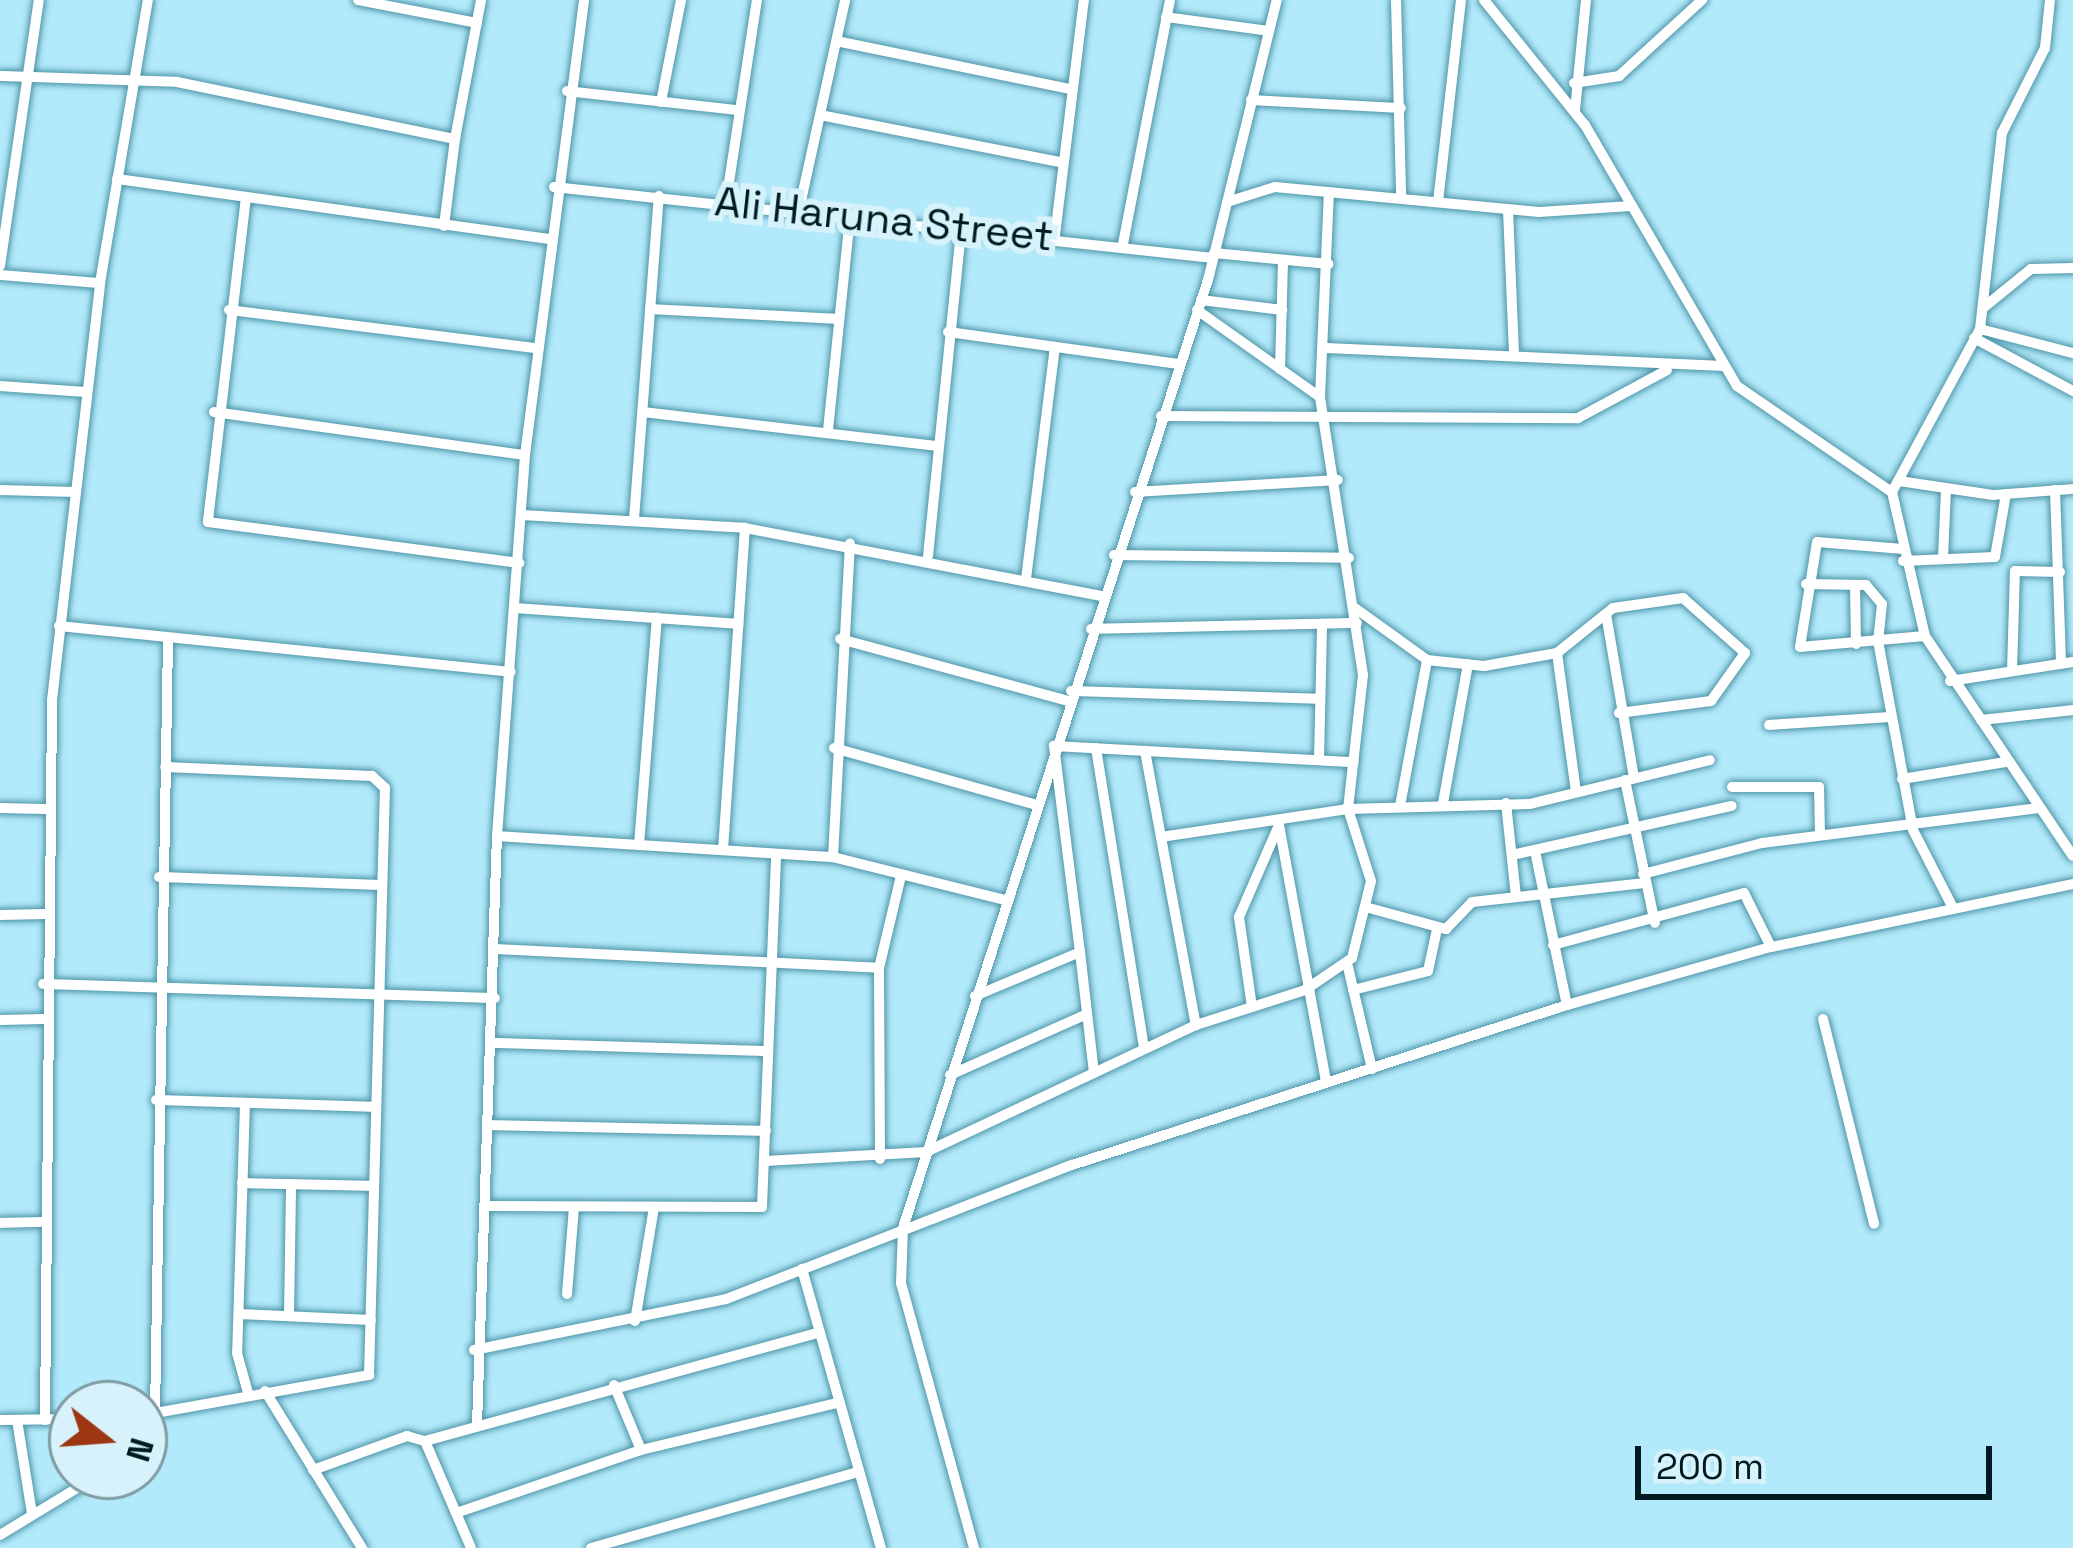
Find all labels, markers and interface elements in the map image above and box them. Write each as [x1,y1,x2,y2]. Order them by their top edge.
street label: Ali Haruna Street [712,176,1056,262]
north arrow [48,1380,168,1500]
scale bar [1641,1422,1998,1496]
text: N [116,1433,163,1466]
text: 200 m [1656,1444,1764,1490]

